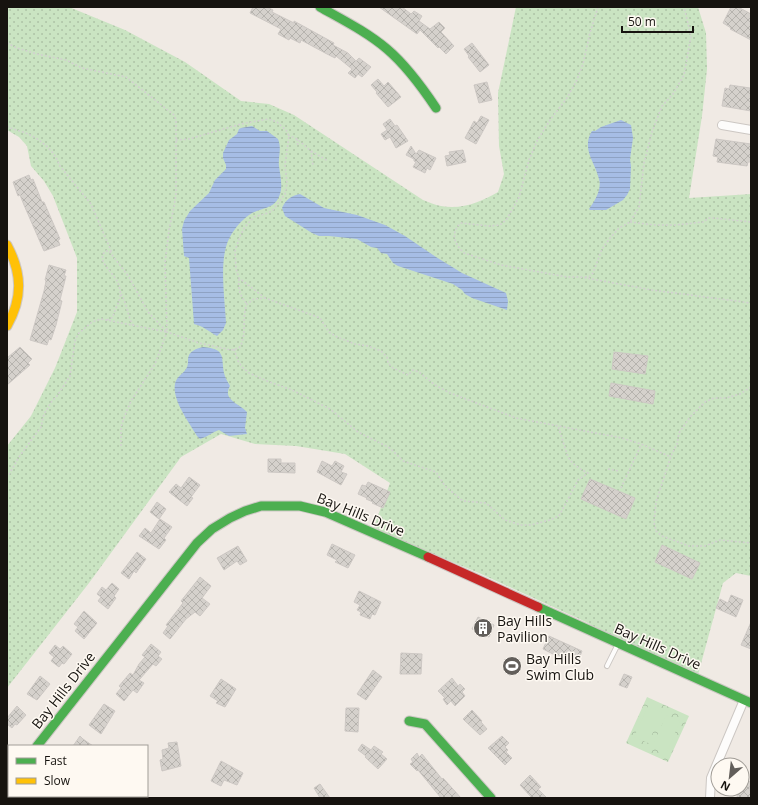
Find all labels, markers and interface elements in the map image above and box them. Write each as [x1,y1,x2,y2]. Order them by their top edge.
scale bar [622,8,693,34]
text: 50 m [628,13,656,30]
street label: Bay Hills Drive [314,488,408,540]
place label: Bay Hills Pavilion [497,611,552,646]
building icon: Bay Hills Pavilion [472,617,494,639]
street label: Bay Hills Drive [612,618,704,674]
street label: Bay Hills Drive [27,647,99,732]
place label: Bay Hills Swim Club [526,649,594,684]
sports icon: Bay Hills Swim Club [501,655,523,677]
legend [8,745,148,797]
text: Fast [44,752,67,769]
north arrow [710,757,750,797]
text: Slow [44,772,71,789]
text: N [718,778,733,795]

